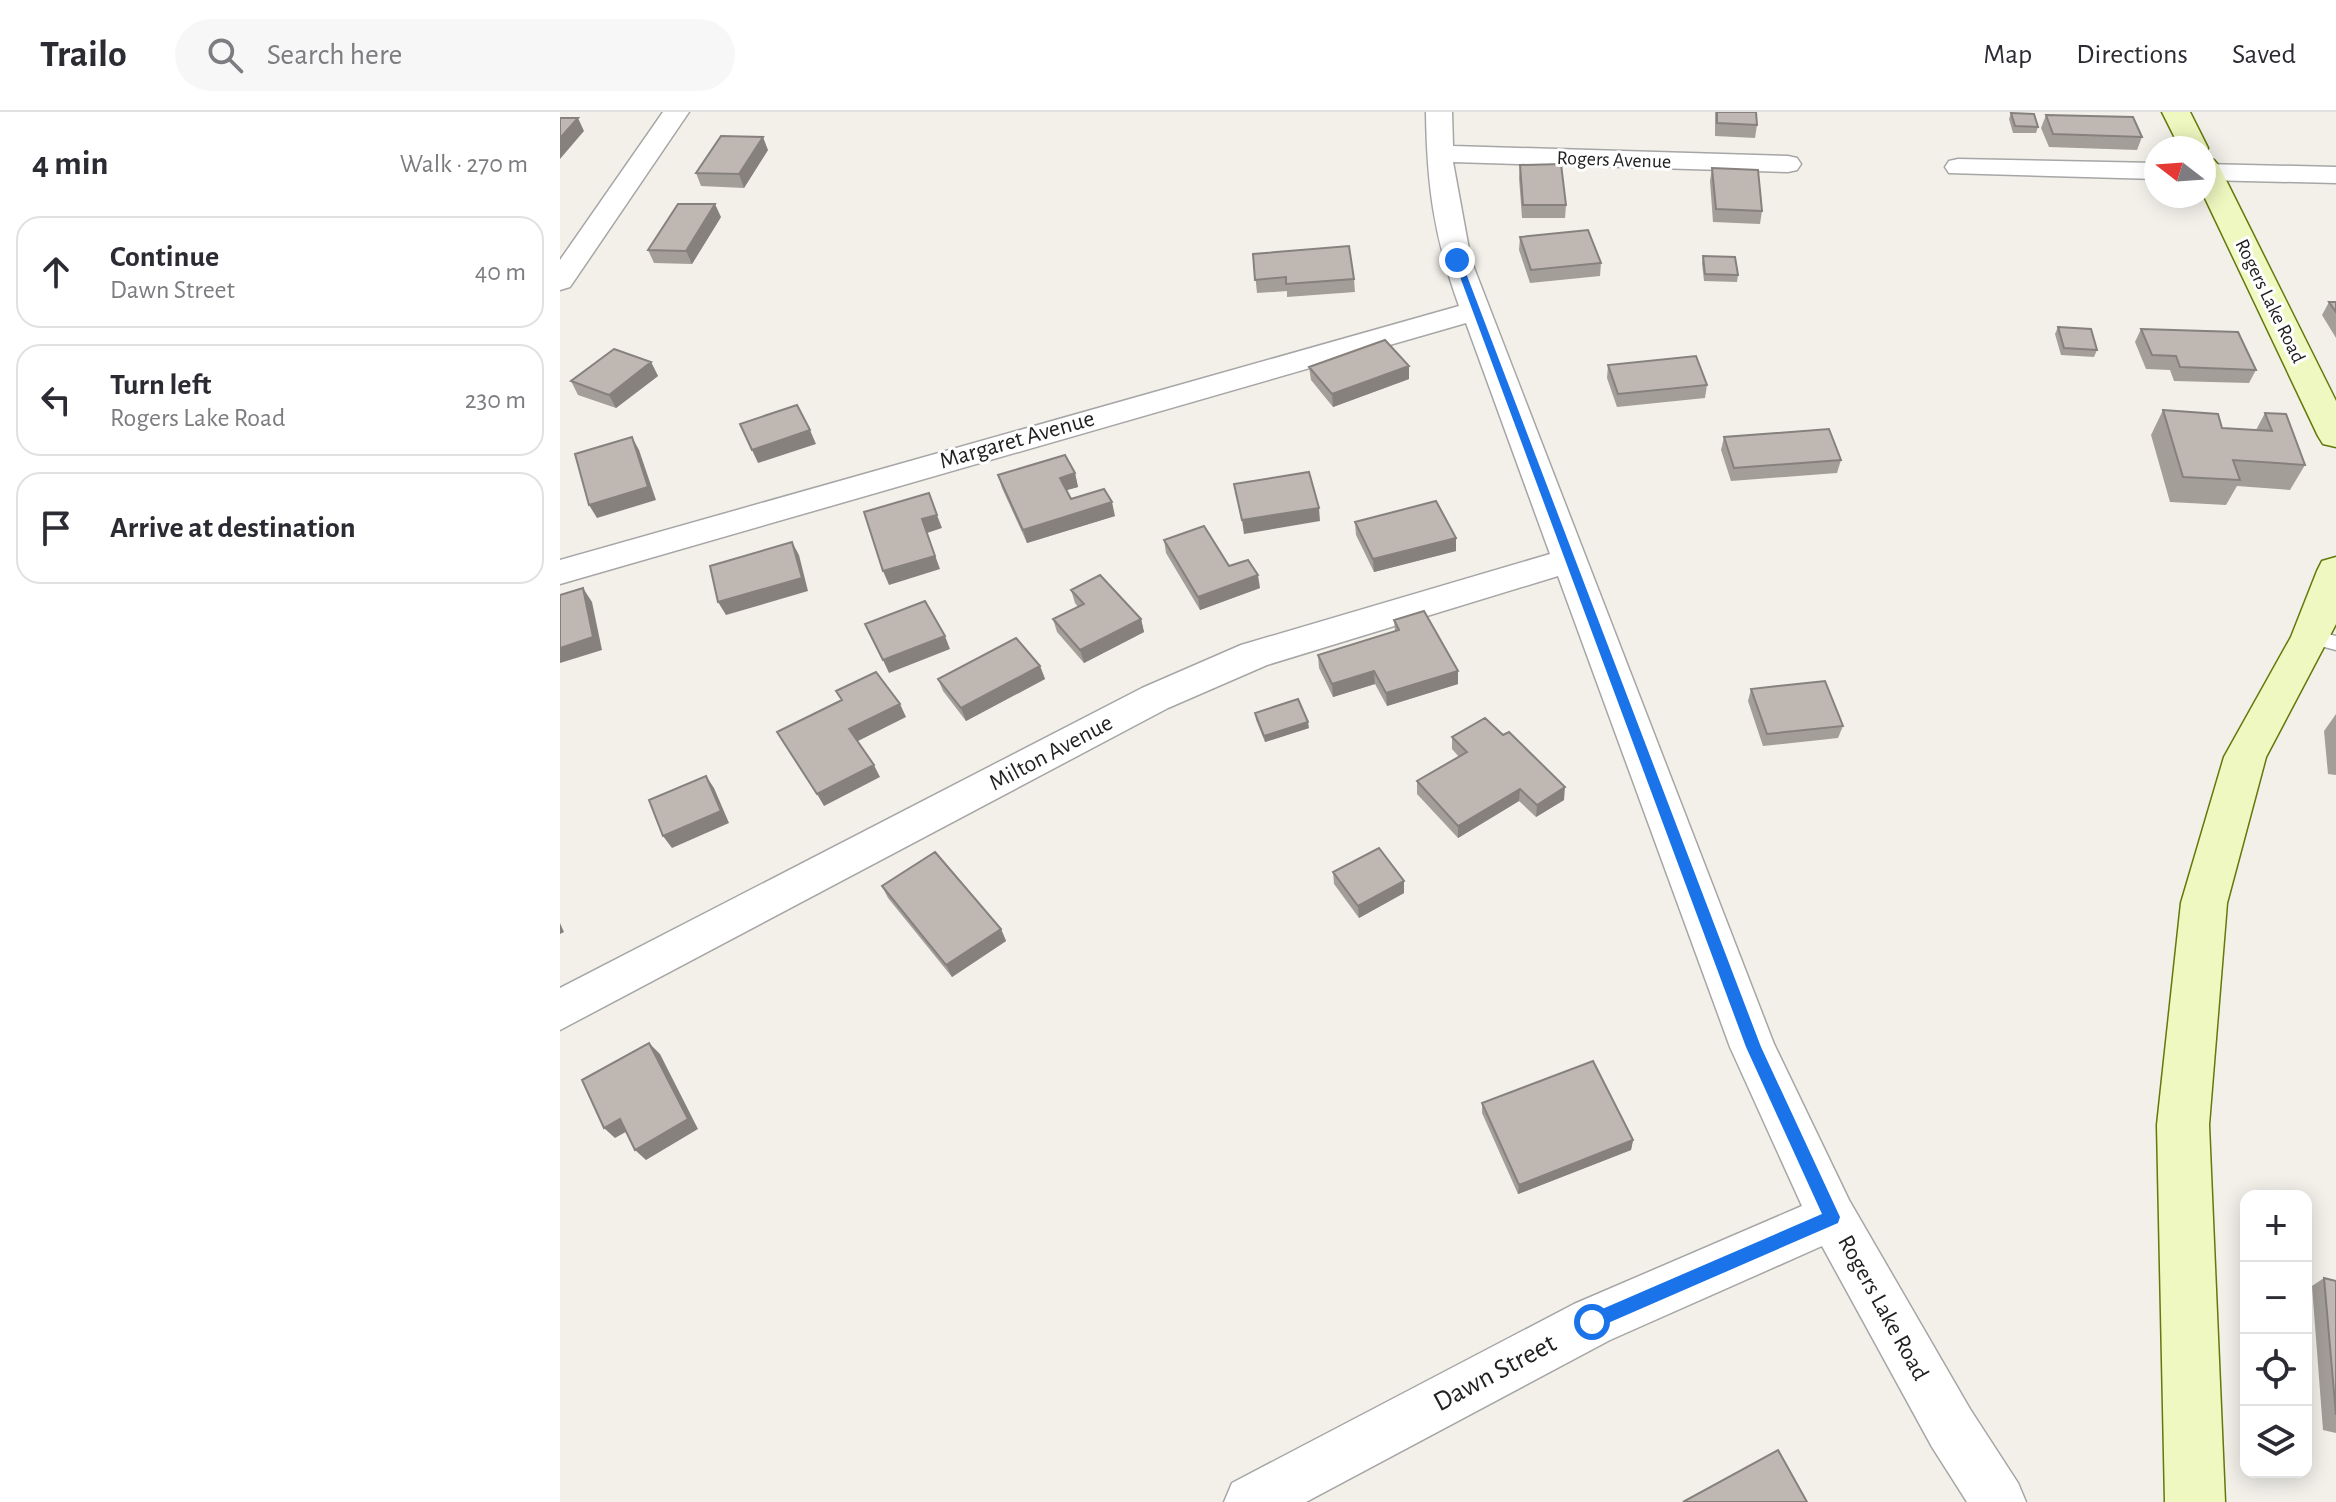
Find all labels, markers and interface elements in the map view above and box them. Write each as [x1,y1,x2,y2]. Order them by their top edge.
search box [175,19,735,91]
icon: search [203,33,247,77]
text: Trailo [40,36,127,74]
text: Search here [267,40,402,70]
text: Map [1983,41,2032,69]
text: Directions [2076,41,2188,69]
text: Saved [2232,41,2296,69]
north arrow [2144,136,2216,208]
text: 4 min [32,147,109,181]
street label: Rogers Avenue [1556,148,1672,172]
text: Walk · 270 m [400,151,528,177]
street label: Rogers Lake Road [2231,236,2309,366]
text: Continue [110,242,219,272]
route end [1439,242,1475,278]
icon: ahead [34,250,78,294]
text: 40 m [475,259,526,285]
text: Dawn Street [110,277,235,303]
text: Turn left [110,370,211,400]
icon: left [34,378,78,422]
text: 230 m [465,387,526,413]
text: Rogers Lake Road [110,405,285,431]
street label: Margaret Avenue [937,406,1097,474]
icon: arrive [34,506,78,550]
text: Arrive at destination [110,513,356,543]
street label: Milton Avenue [985,711,1117,795]
map controls [2240,1190,2312,1478]
button: + [2240,1190,2312,1262]
street label: Rogers Lake Road [1833,1231,1933,1385]
button: − [2240,1262,2312,1334]
route start [1574,1304,1610,1340]
street label: Dawn Street [1429,1329,1561,1417]
button: locate [2240,1334,2312,1406]
button: layers [2240,1406,2312,1478]

